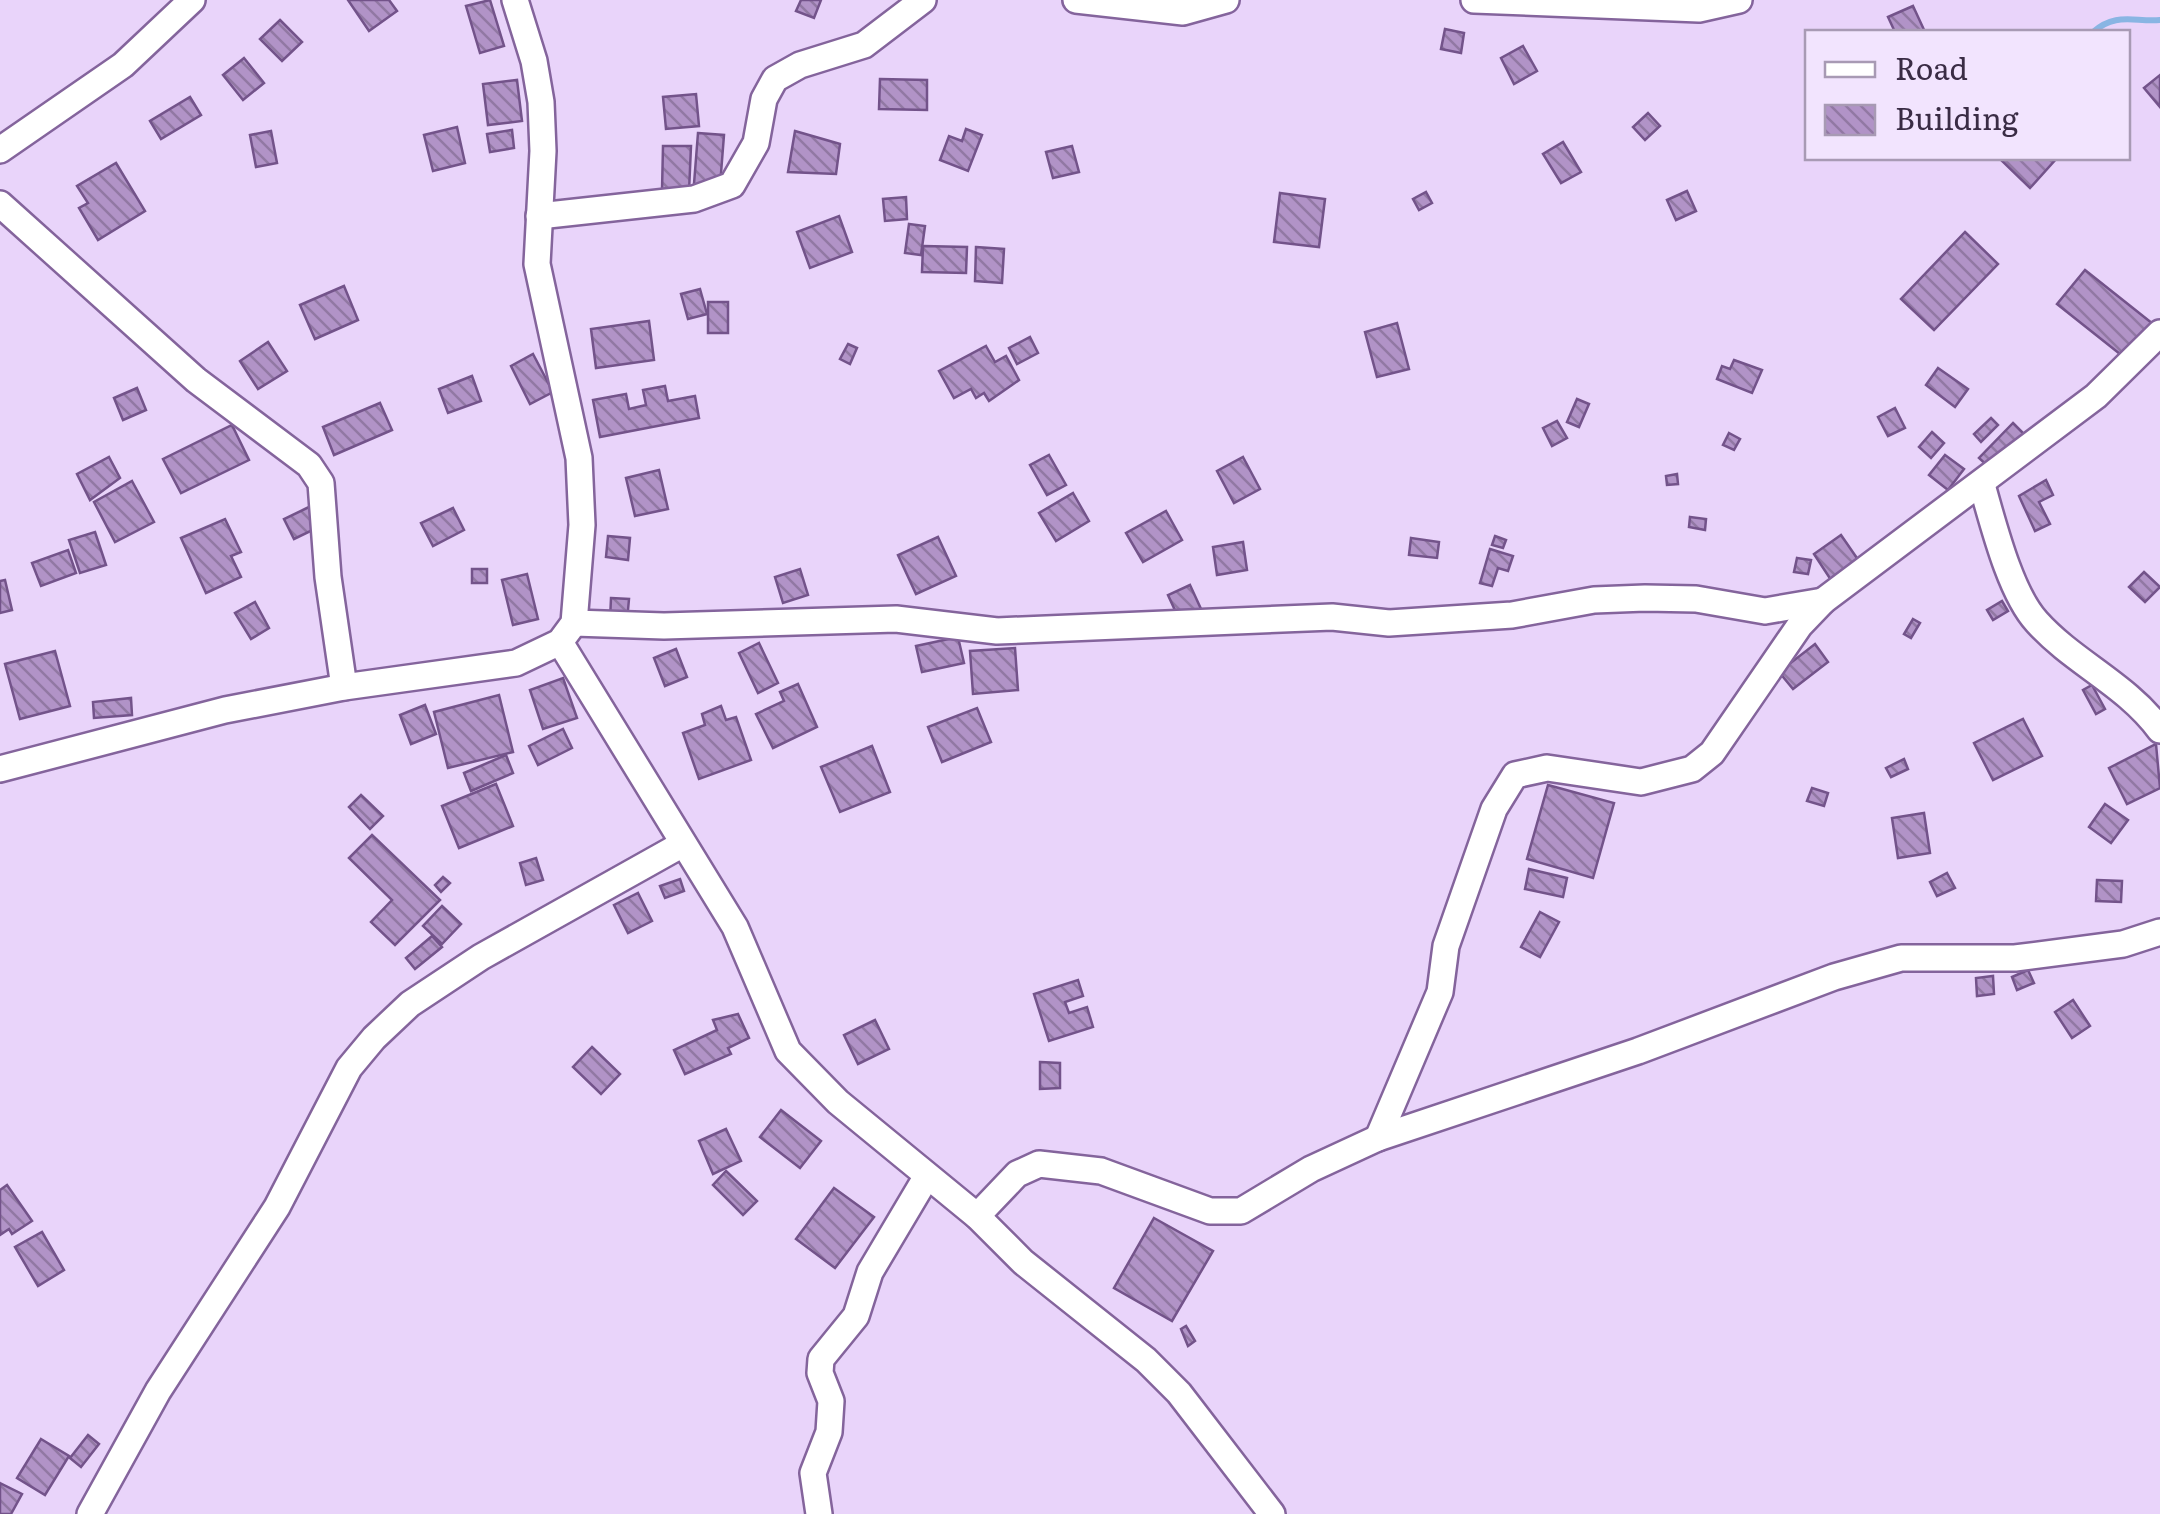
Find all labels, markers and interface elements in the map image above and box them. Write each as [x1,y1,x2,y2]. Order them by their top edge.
legend [1805,30,2130,160]
text: Road [1895,45,1968,89]
text: Building [1895,95,2019,139]

